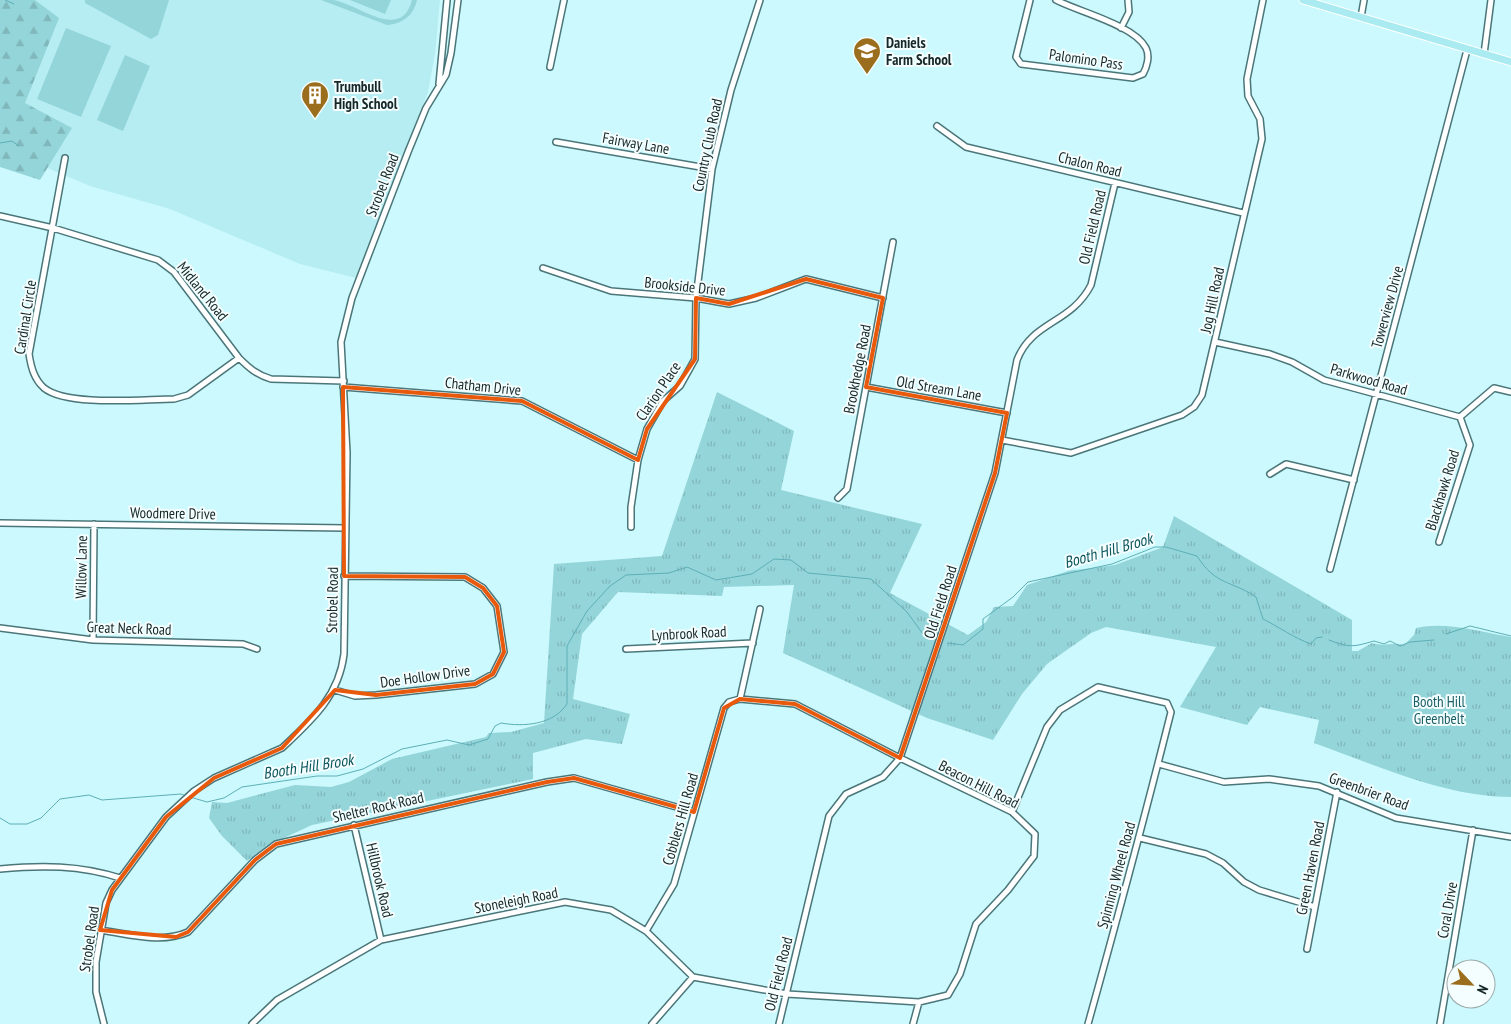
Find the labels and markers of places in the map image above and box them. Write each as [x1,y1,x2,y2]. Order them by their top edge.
place label: Daniels Farm School [886,33,952,69]
school or university icon: Daniels Farm School [852,36,882,75]
place label: Trumbull High School [334,77,398,113]
building icon: Trumbull High School [300,80,330,119]

